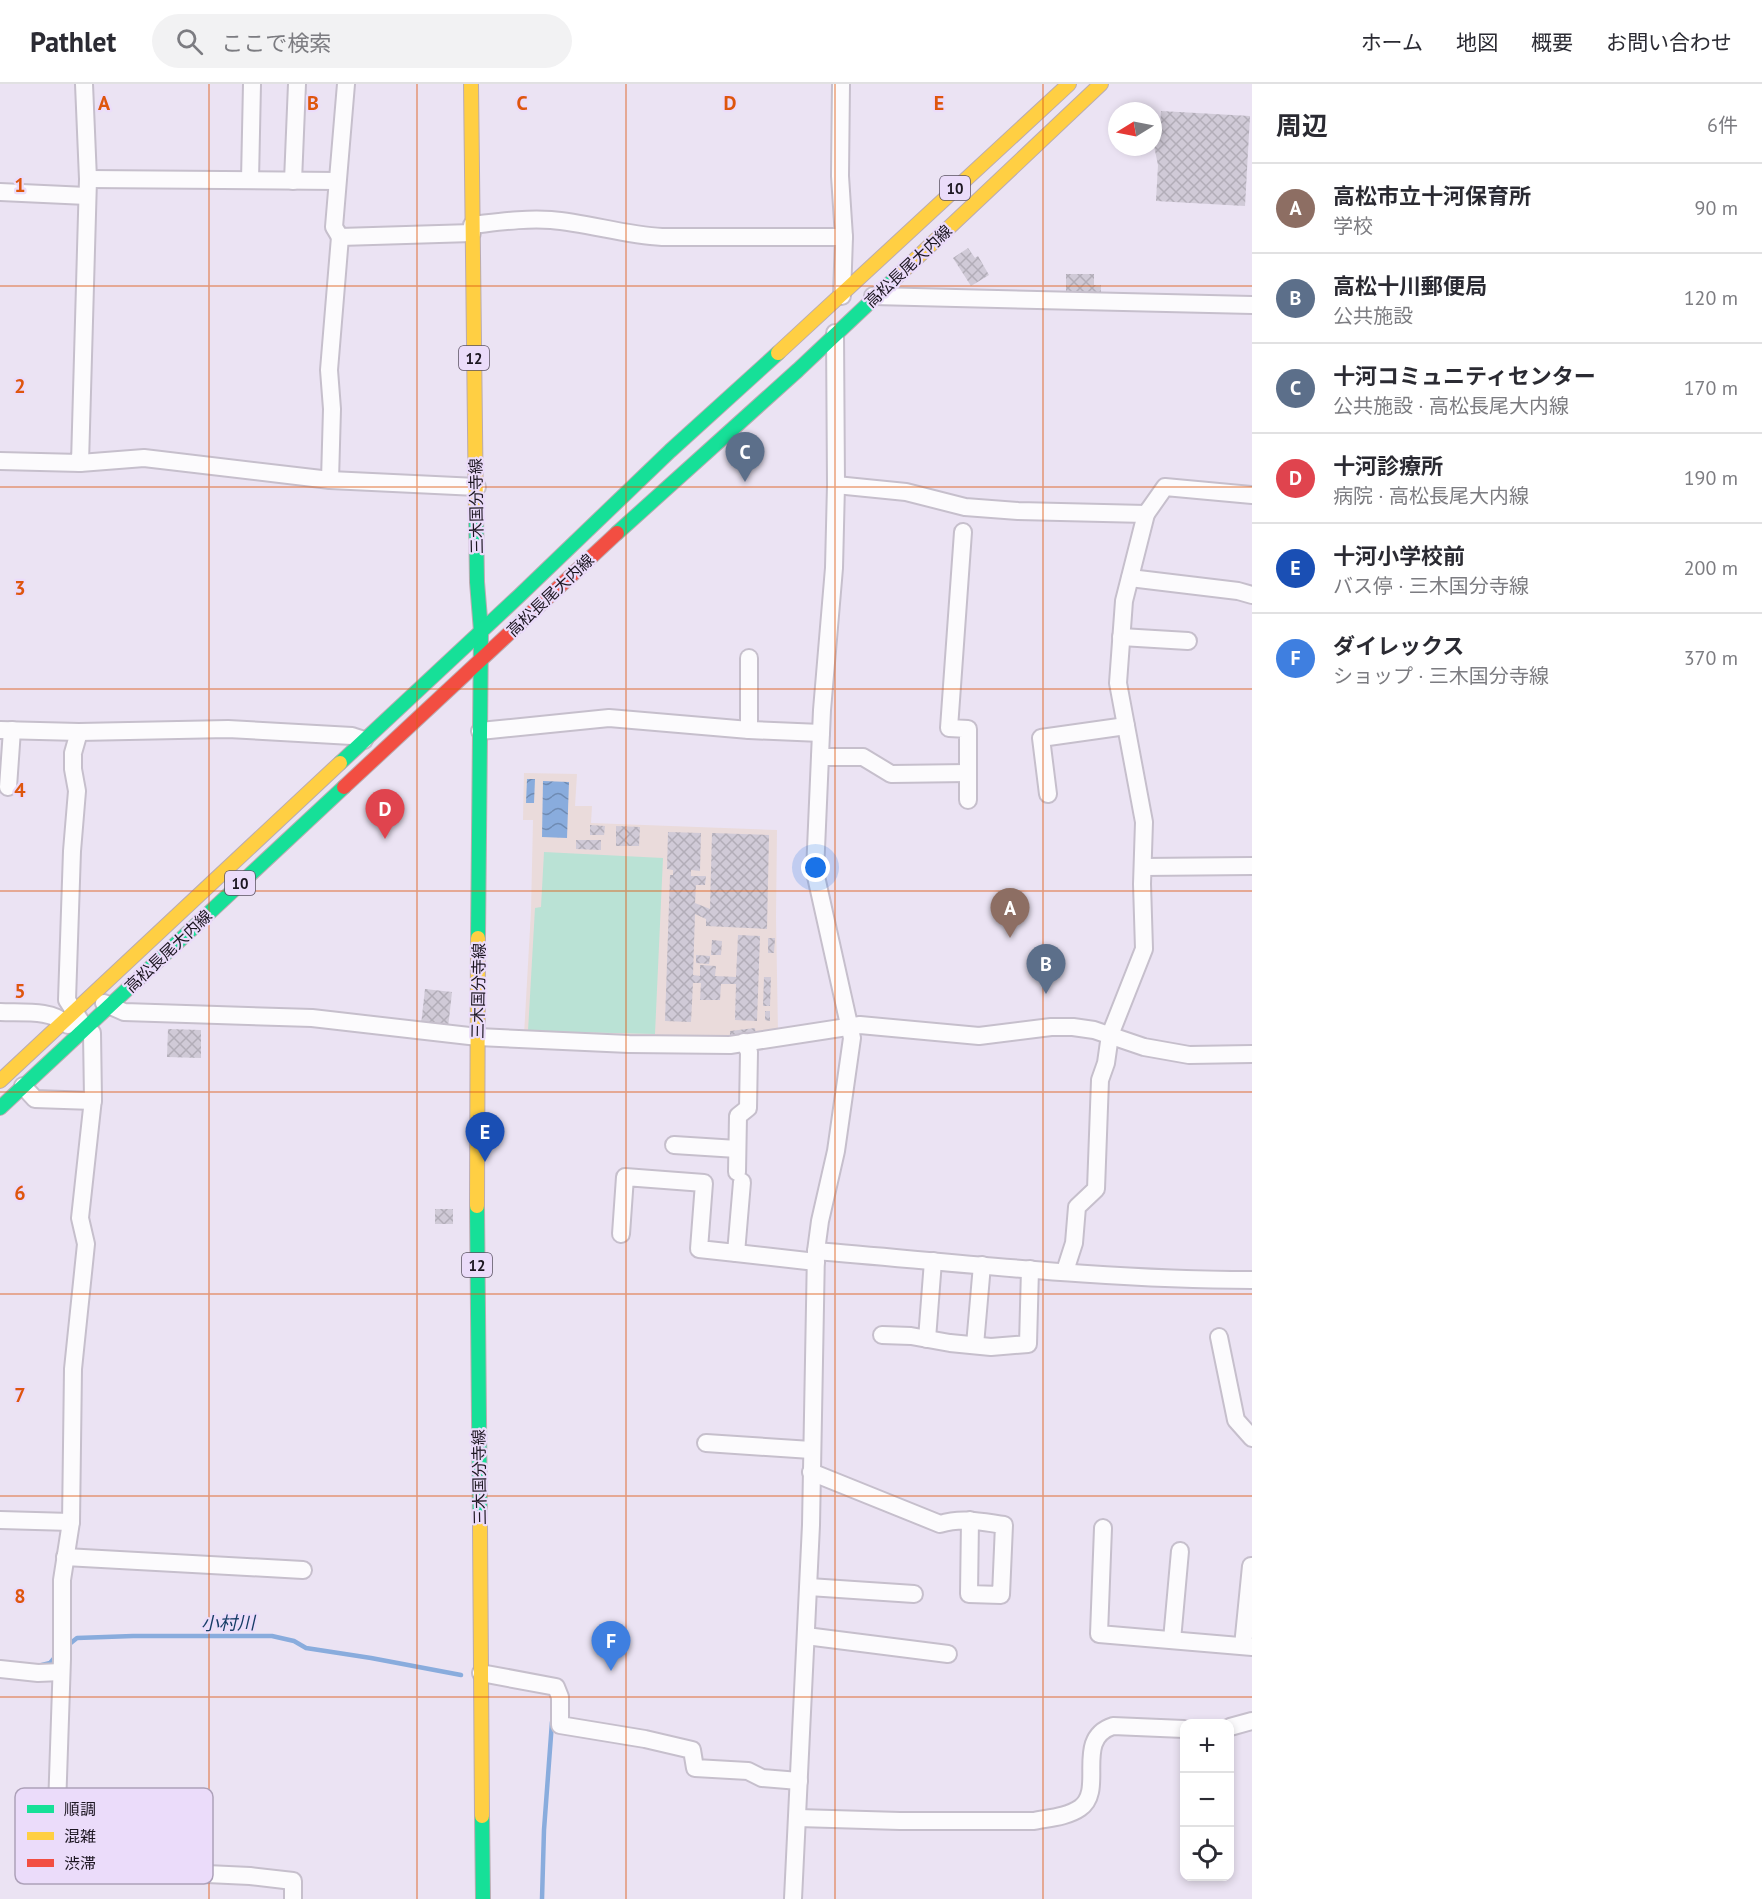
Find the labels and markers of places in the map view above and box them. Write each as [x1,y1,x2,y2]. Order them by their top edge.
pin: C [726,432,764,482]
pin: D [366,790,404,839]
pin: A [990,888,1030,938]
pin: B [1026,944,1066,994]
pin: E [466,1112,504,1162]
pin: F [592,1622,630,1671]

